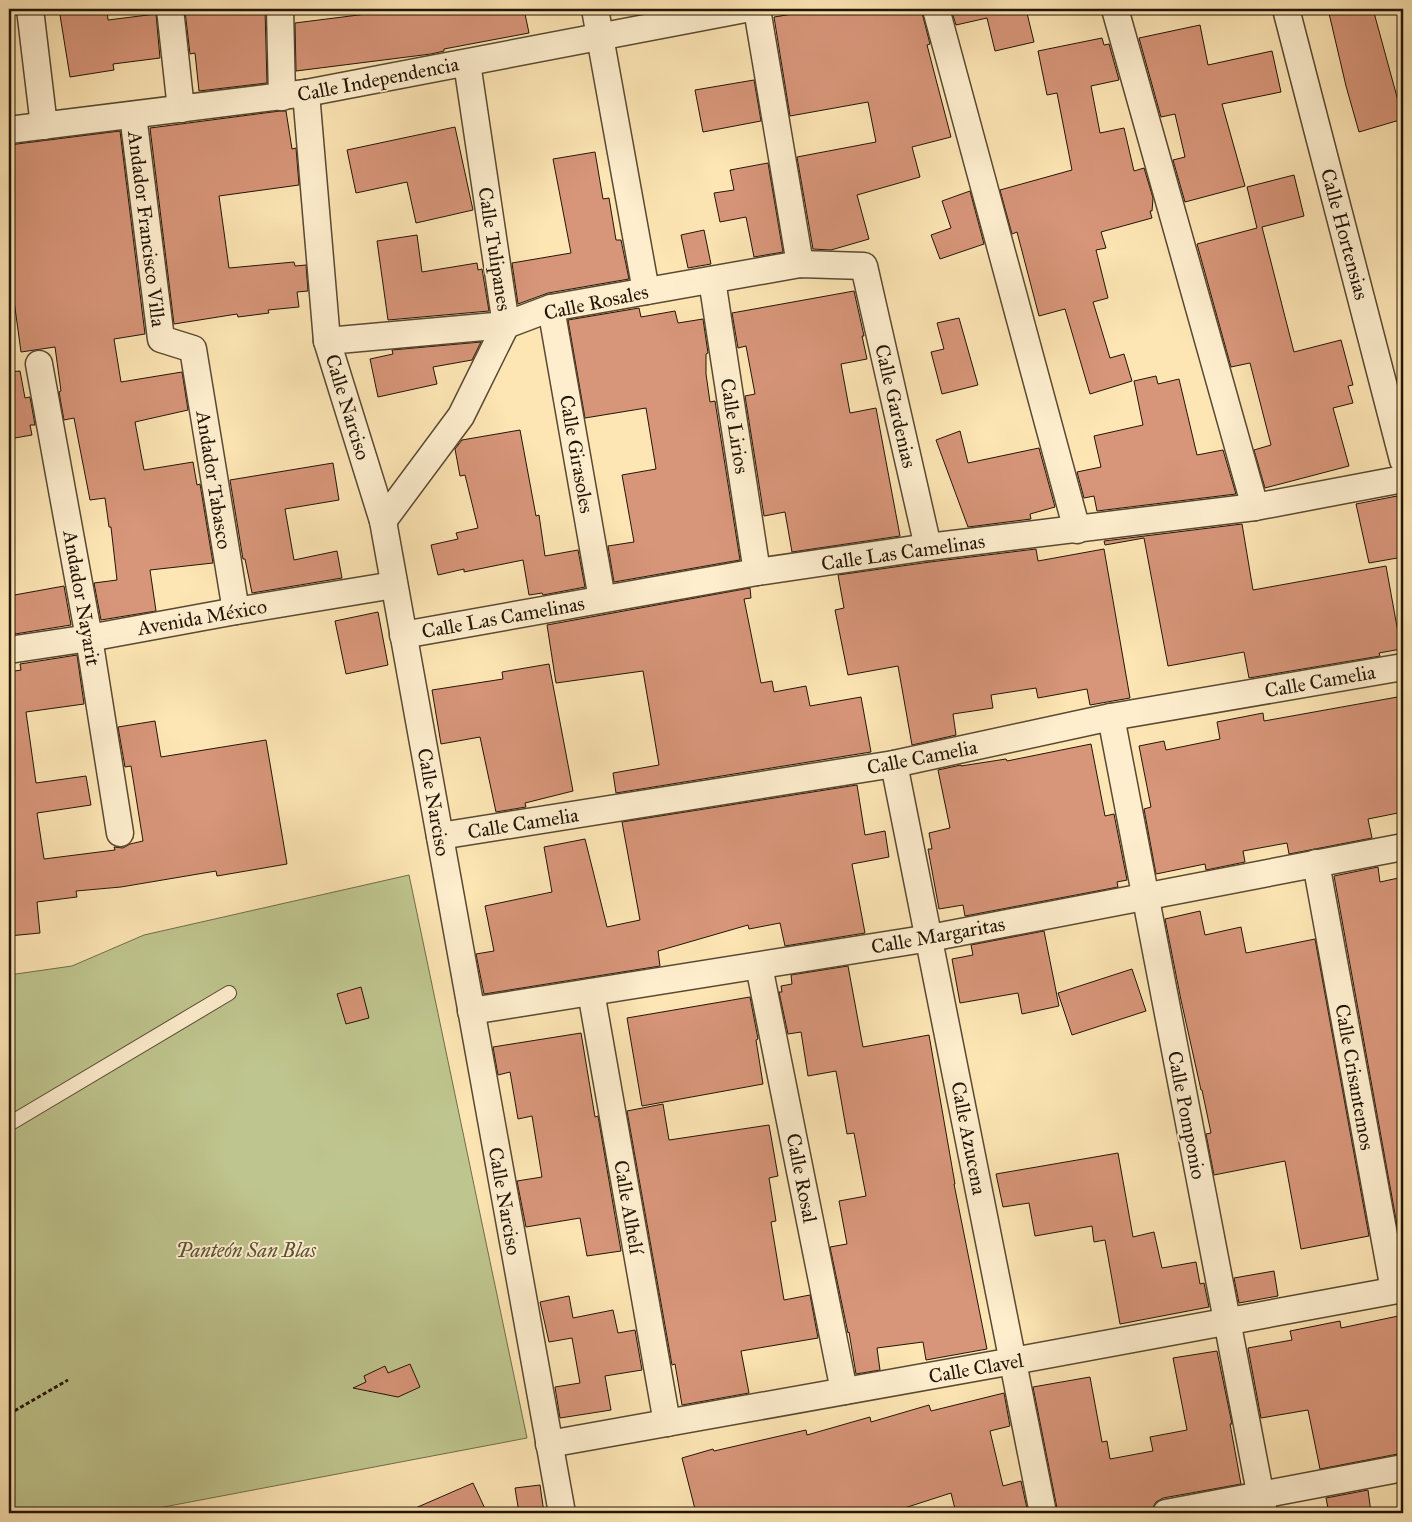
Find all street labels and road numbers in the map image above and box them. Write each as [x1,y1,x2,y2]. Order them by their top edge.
street label: Calle Independencia [295,51,461,106]
street label: Andador Francisco Villa [123,129,171,329]
street label: Calle Hortensias [1316,166,1374,302]
street label: Calle Tulipanes [473,185,517,313]
street label: Calle Rosales [542,279,650,325]
street label: Calle Gardenias [870,342,922,470]
street label: Calle Narciso [321,351,375,463]
street label: Calle Lirios [716,377,754,475]
street label: Calle Girasoles [555,393,599,515]
street label: Andador Tabasco [191,408,237,551]
street label: Andador Nayarit [58,527,106,668]
street label: Calle Las Camelinas [820,529,986,575]
street label: Calle Las Camelinas [420,591,586,643]
street label: Avenida México [134,594,269,640]
street label: Calle Camelia [1263,659,1378,703]
street label: Calle Camelia [865,734,980,779]
street label: Calle Narciso [413,746,455,858]
street label: Calle Camelia [466,802,581,844]
street label: Calle Margaritas [869,911,1007,960]
street label: Calle Crisantemos [1330,1002,1380,1152]
street label: Calle Pomponio [1163,1049,1211,1181]
street label: Calle Azucena [946,1079,992,1197]
street label: Calle Rosal [782,1131,823,1225]
street label: Calle Narciso [484,1145,526,1257]
street label: Calle Alhelí [609,1158,649,1257]
street label: Calle Clavel [927,1348,1026,1388]

